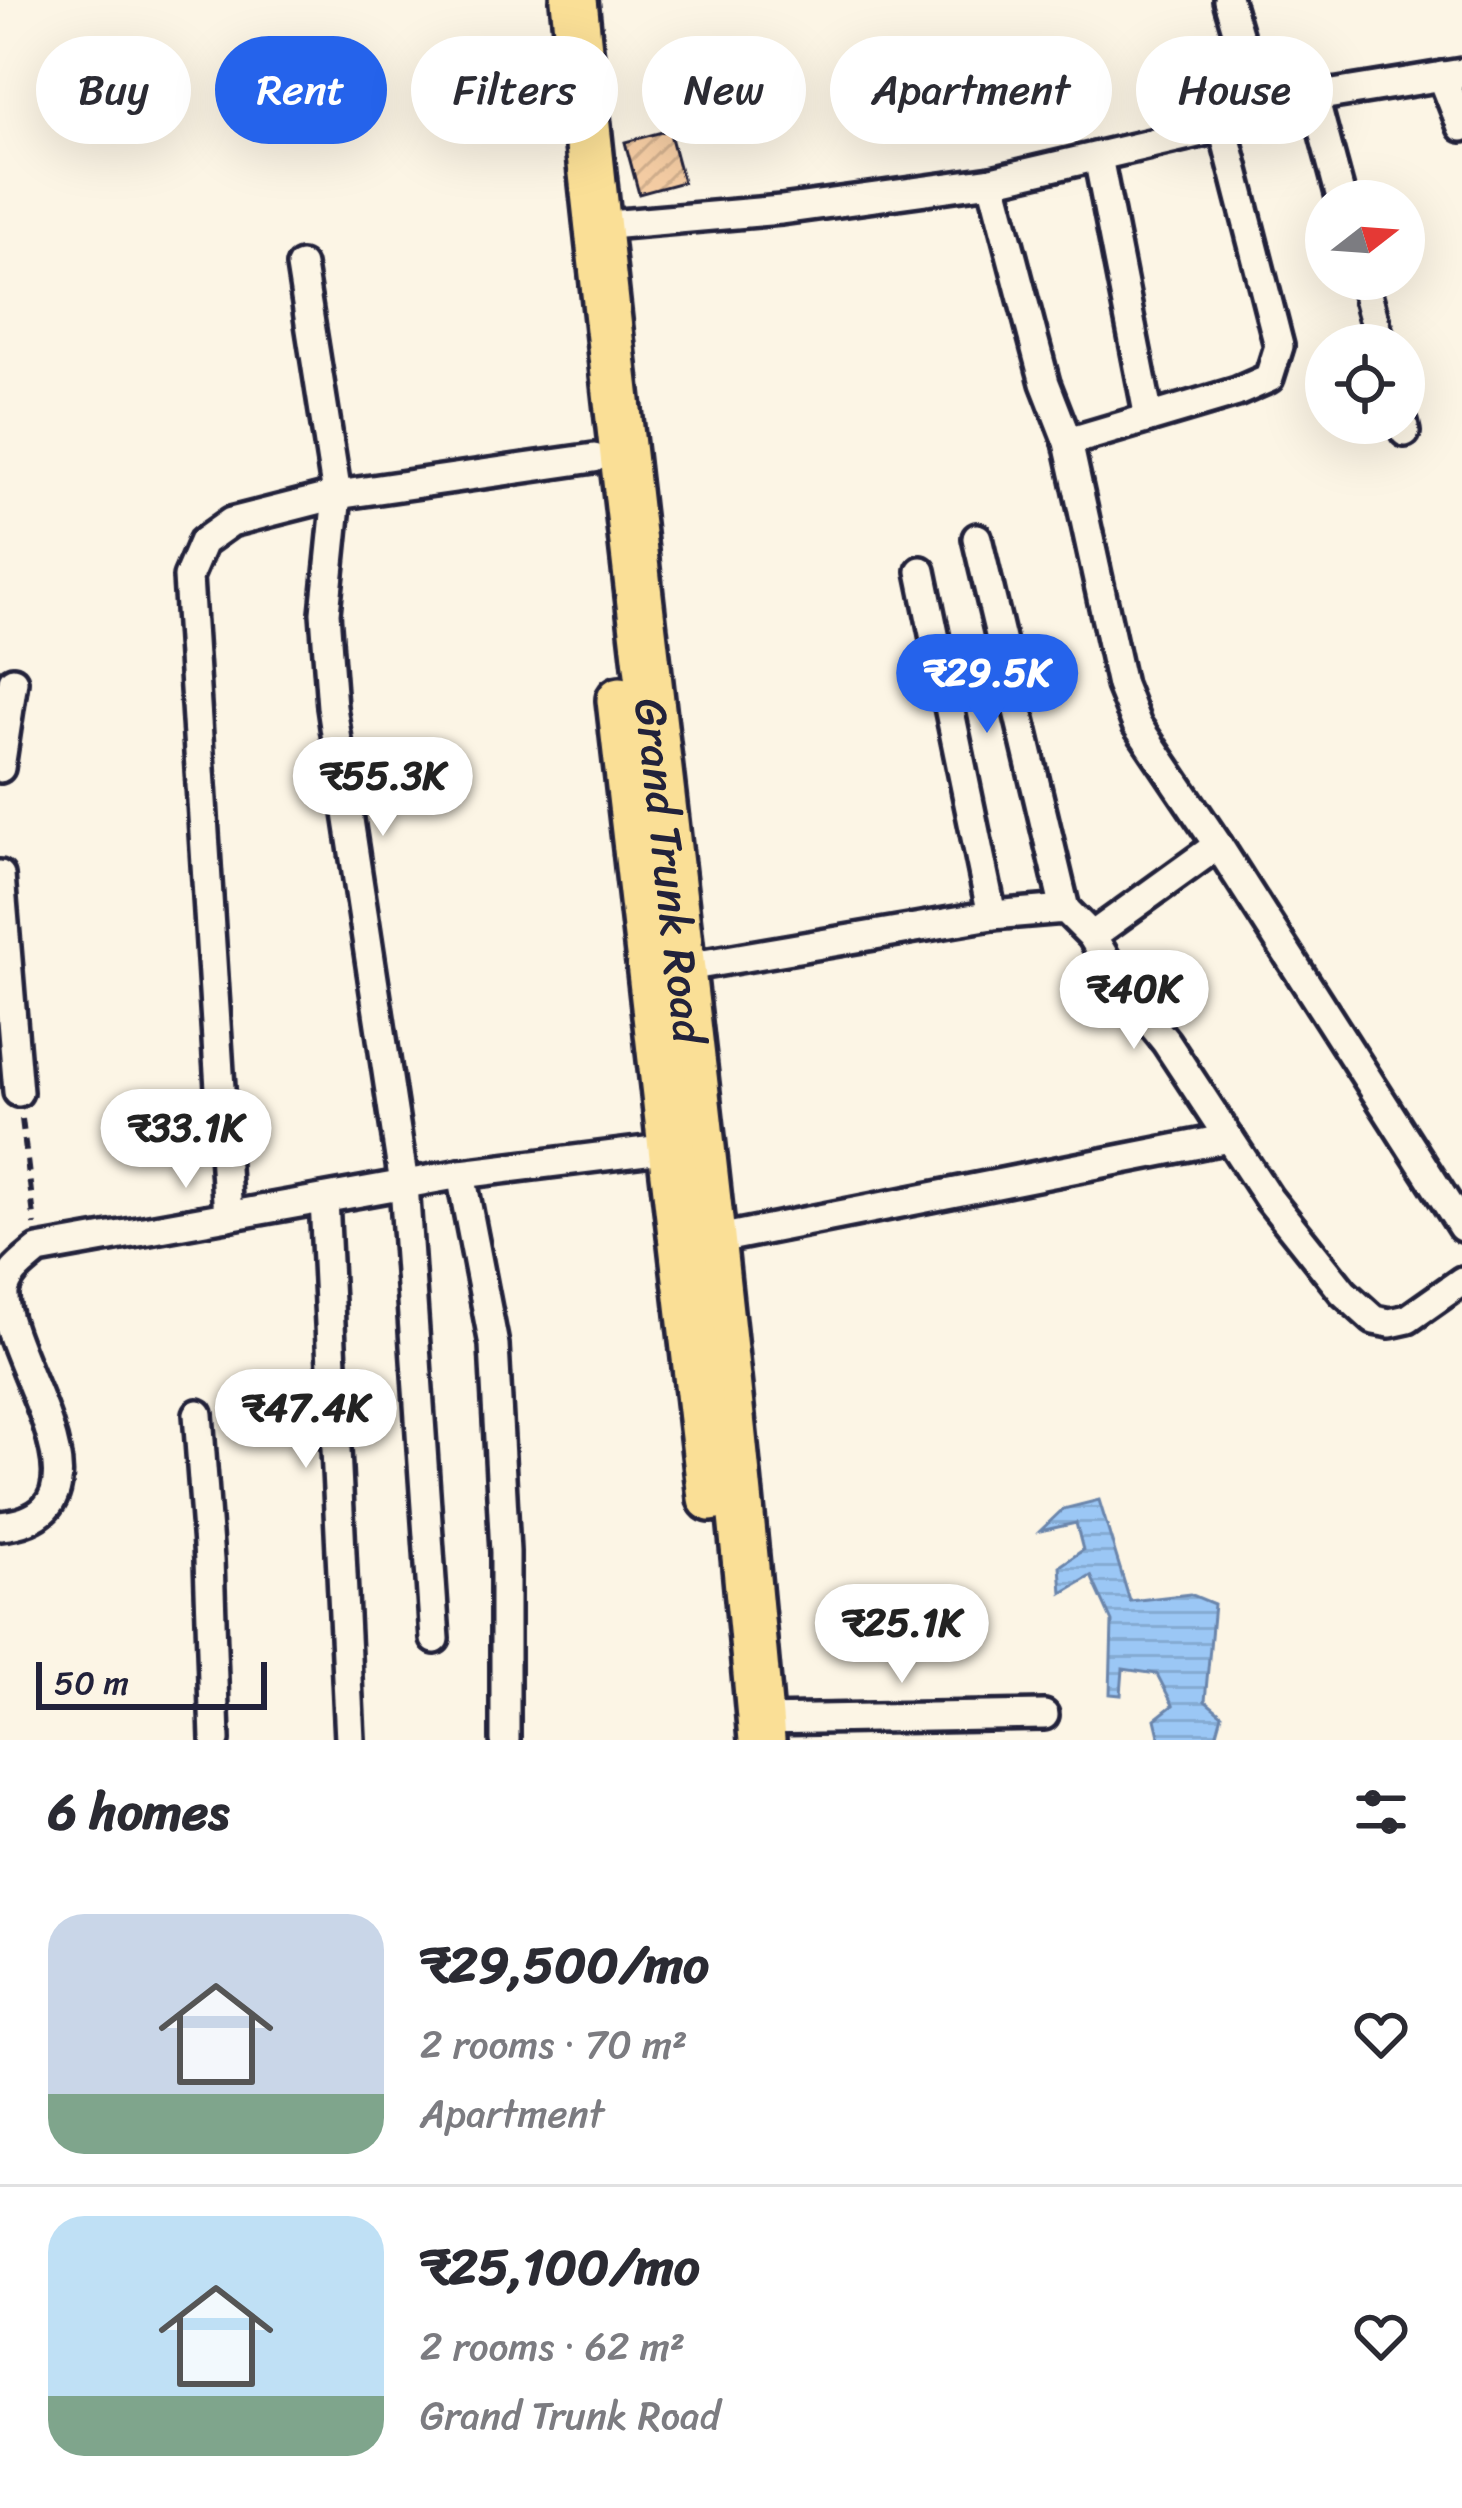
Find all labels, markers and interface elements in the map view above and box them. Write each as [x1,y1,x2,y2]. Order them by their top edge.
chip: Buy [36,36,191,144]
chip: Rent [215,36,387,144]
chip: Filters [411,36,618,144]
chip: New [642,36,806,144]
chip: Apartment [830,36,1112,144]
chip: House [1136,36,1333,144]
north arrow [1305,180,1425,300]
map controls [1305,180,1425,444]
button: locate [1305,324,1425,444]
pin: ₹29.5K [889,634,1085,736]
text: ₹29.5K [923,638,1051,707]
street label: Grand Trunk Road [610,694,729,1051]
pin: ₹55.3K [285,737,481,839]
text: ₹55.3K [320,741,446,810]
pin: ₹40K [1063,950,1205,1052]
text: ₹40K [1087,954,1181,1023]
pin: ₹33.1K [88,1089,284,1191]
text: ₹33.1K [128,1093,244,1162]
pin: ₹47.4K [208,1369,404,1471]
text: ₹47.4K [242,1373,370,1442]
pin: ₹25.1K [804,1584,1000,1686]
text: ₹25.1K [842,1588,962,1657]
text: 50 m [54,1654,129,1712]
scale bar [36,1656,267,1709]
text: 6 homes [48,1767,229,1857]
icon: filters [1348,1779,1414,1845]
text: ₹29,500/mo [420,1920,709,2010]
icon: home [144,1962,288,2106]
icon: heart [1348,2001,1414,2067]
text: 2 rooms · 70 m² [420,2010,687,2079]
text: Apartment [420,2079,604,2148]
text: ₹25,100/mo [420,2222,700,2312]
icon: home [144,2264,288,2408]
icon: heart [1348,2303,1414,2369]
text: 2 rooms · 62 m² [420,2312,685,2381]
text: Grand Trunk Road [420,2381,720,2450]

